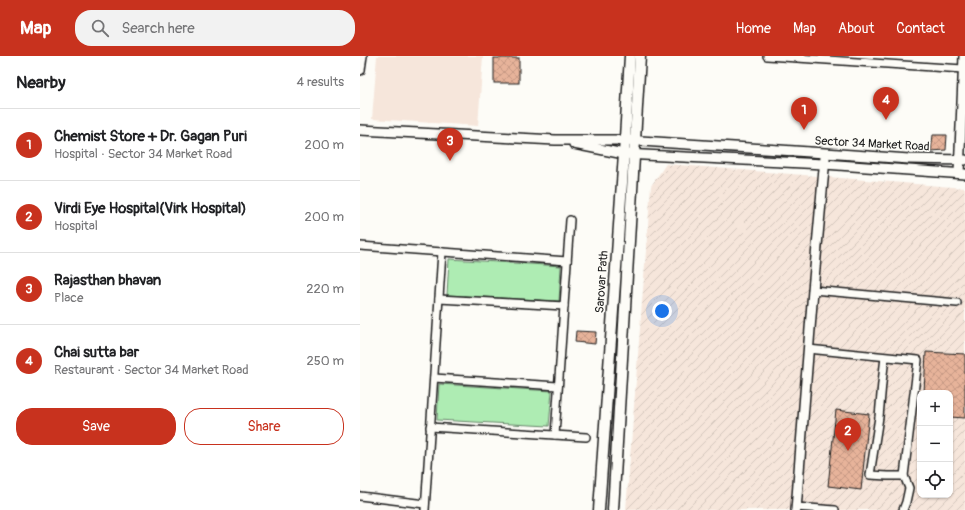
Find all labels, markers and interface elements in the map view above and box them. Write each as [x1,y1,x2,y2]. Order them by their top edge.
search box [75,10,355,46]
text: Map [20,16,51,40]
icon: search [89,17,111,39]
text: Search here [121,19,195,38]
text: Home [736,20,771,37]
text: Map [793,20,816,37]
text: About [838,20,874,37]
text: Contact [896,20,945,37]
text: Nearby [16,72,65,93]
text: 4 results [297,74,344,90]
pin: 4 [873,87,899,120]
pin: 1 [791,97,817,130]
text: Chemist Store + Dr. Gagan Puri [54,127,247,146]
pin: 3 [437,128,463,161]
street label: Sector 34 Market Road [814,133,930,155]
text: 1 [26,137,32,153]
text: 200 m [305,137,344,153]
text: Hospital · Sector 34 Market Road [54,146,232,162]
text: Virdi Eye Hospital(Virk Hospital) [54,199,246,218]
text: 2 [25,209,33,225]
text: 200 m [305,209,344,225]
text: Hospital [54,218,98,234]
street label: Sarovar Path [592,250,612,314]
text: Rajasthan bhavan [54,271,161,290]
text: 3 [25,281,33,297]
text: 220 m [306,281,344,297]
text: Place [54,290,83,306]
your location [652,301,672,321]
text: Chai sutta bar [54,343,139,362]
text: 4 [25,353,33,369]
text: 250 m [306,353,344,369]
text: Restaurant · Sector 34 Market Road [54,362,249,378]
map controls [917,390,953,498]
button: + [917,390,953,426]
button: Save [16,408,176,445]
button: Share [184,408,344,445]
pin: 2 [835,418,861,451]
button: − [917,426,953,462]
button: locate [917,462,953,498]

